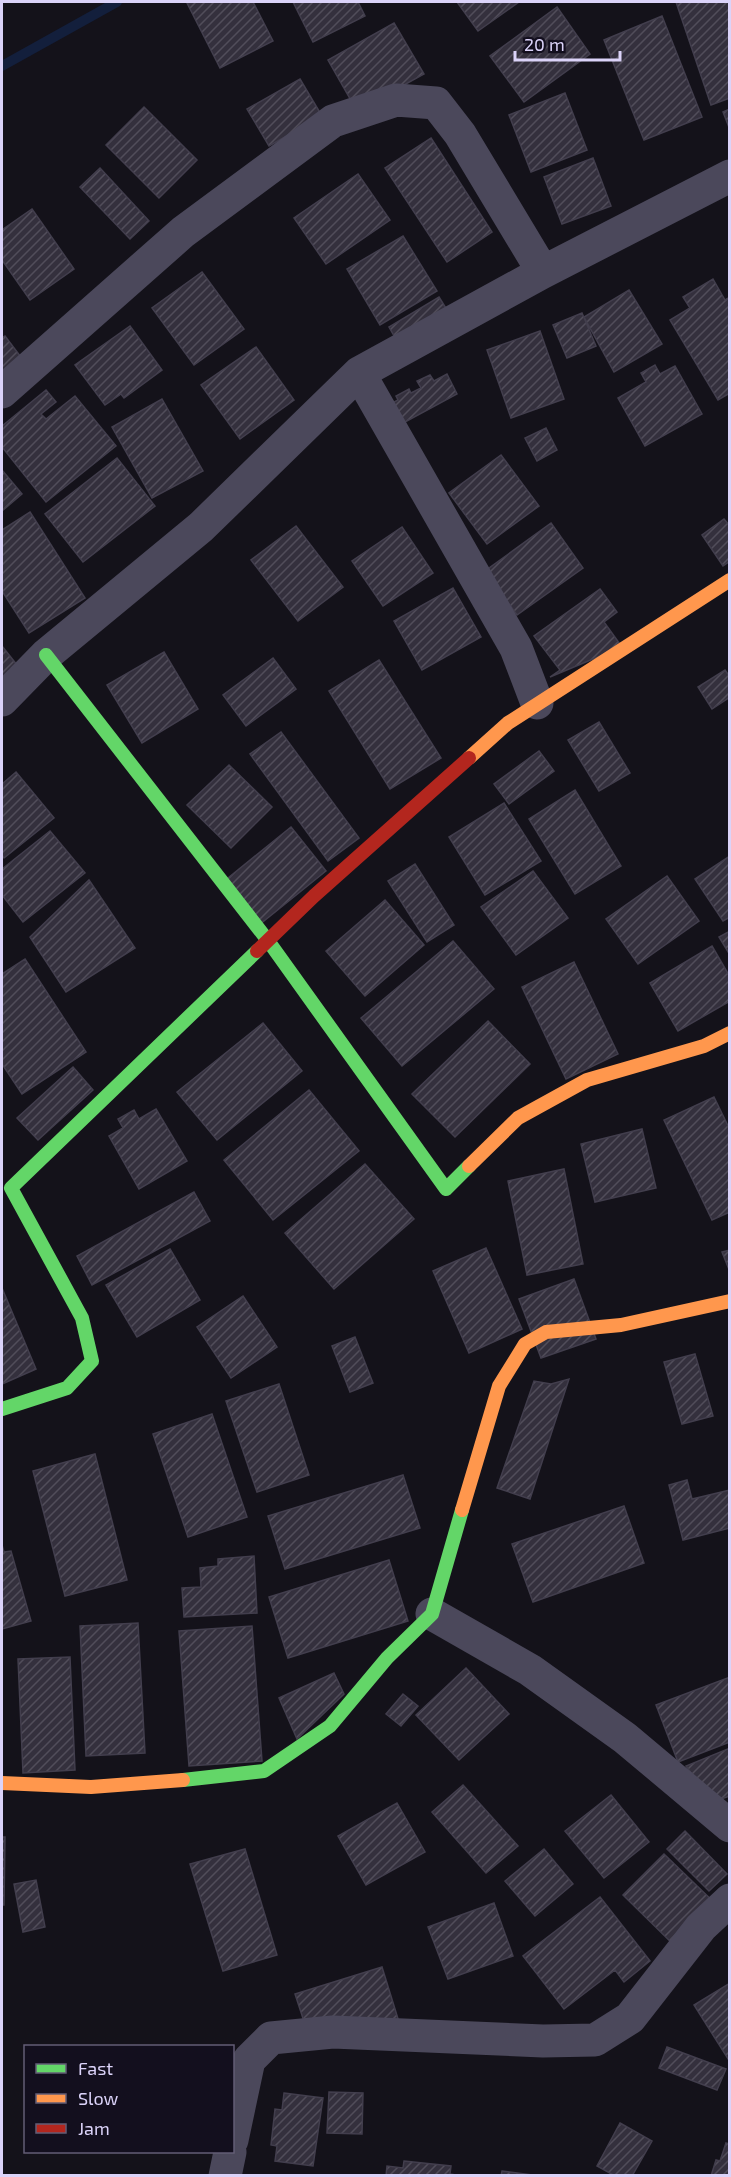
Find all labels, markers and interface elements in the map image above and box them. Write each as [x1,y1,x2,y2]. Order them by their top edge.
scale bar [515,24,620,62]
text: 20 m [524,33,565,55]
legend [24,2045,234,2153]
text: Fast [78,2057,113,2079]
text: Slow [78,2087,119,2109]
text: Jam [78,2117,110,2139]

